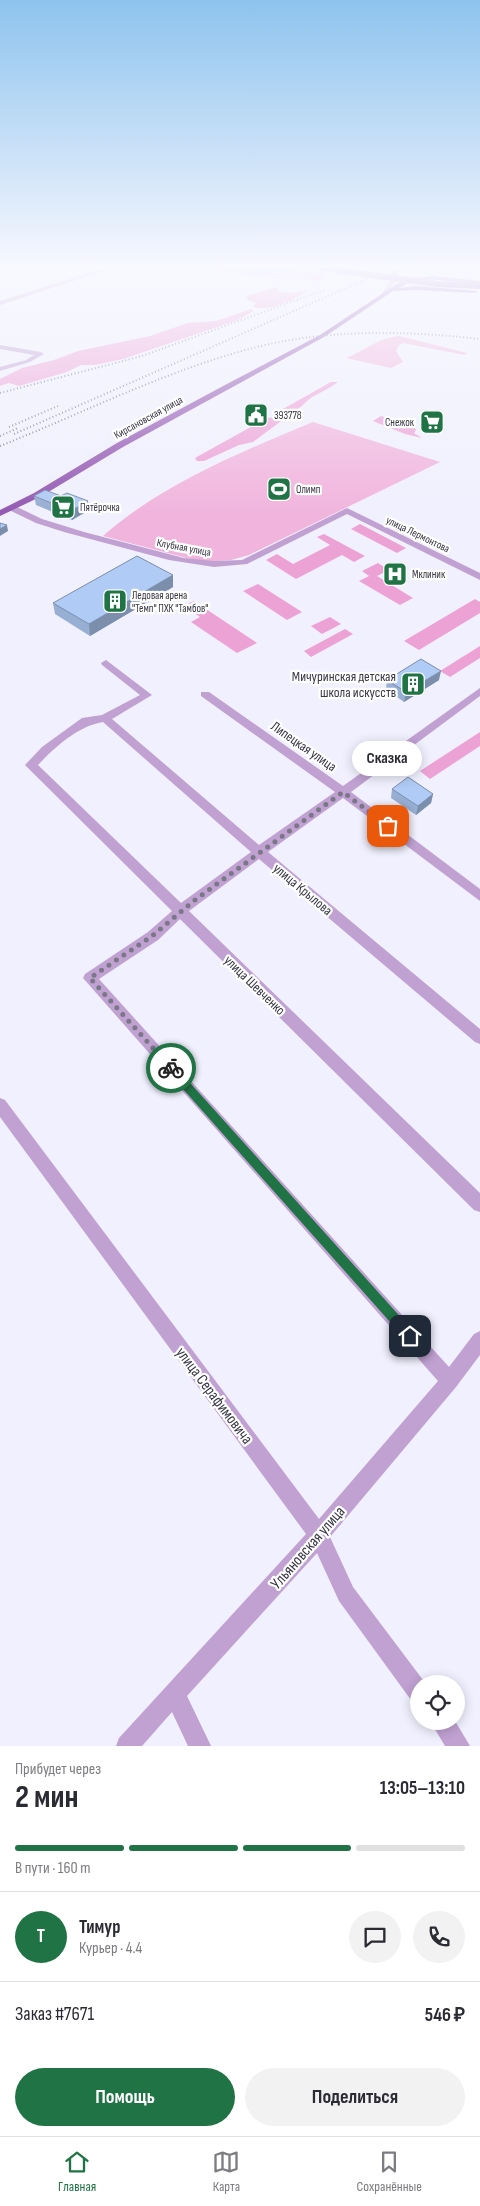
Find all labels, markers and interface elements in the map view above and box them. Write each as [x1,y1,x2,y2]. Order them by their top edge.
street label: Кирсановская улица [112,393,185,442]
public building icon: 393778 [243,402,269,428]
place label: 393778 [274,409,302,422]
supermarket icon: Снежок [419,409,445,435]
place label: Снежок [385,416,415,429]
sports icon: Олимп [266,476,292,502]
place label: Олимп [296,483,320,496]
supermarket icon: Пятёрочка [50,494,76,520]
place label: Пятёрочка [80,501,120,514]
street label: улица Лермонтова [384,513,452,555]
street label: Клубная улица [156,536,212,559]
hospital icon: Мклиник [382,561,408,587]
place label: Мклиник [412,568,446,581]
building icon: Ледовая арена "Темп" ПХК "Тамбов" [102,588,128,614]
place label: Ледовая арена "Темп" ПХК "Тамбов" [132,589,208,615]
place label: Мичуринская детская школа искусств [292,668,396,701]
building icon: Мичуринская детская школа искусств [400,671,426,697]
street label: Липецкая улица [268,718,340,775]
callout: Сказка [353,741,423,776]
text: Сказка [367,749,407,768]
pin [367,805,409,847]
icon: bag [374,812,402,840]
street label: улица Крылова [270,860,336,919]
street label: улица Шевченко [221,952,289,1019]
courier [146,1043,196,1093]
icon: bike [157,1054,185,1082]
pin [389,1315,431,1357]
icon: home [396,1322,424,1350]
street label: улица Серафимовича [171,1344,256,1448]
street label: Ульяновская улица [267,1503,349,1593]
map controls [410,1675,465,1730]
button: locate [410,1675,465,1730]
text: Прибудет через [15,1760,101,1779]
text: 13:05–13:10 [380,1777,465,1800]
text: 2 мин [15,1778,79,1817]
text: В пути · 160 m [15,1859,90,1878]
button: chat [349,1911,401,1963]
button: phone [413,1911,465,1963]
text: Тимур [79,1916,120,1939]
text: Т [37,1925,45,1948]
text: Курьер · 4.4 [79,1939,142,1958]
text: Заказ #7671 [15,2003,94,2026]
text: 546 ₽ [425,2004,465,2027]
button: Помощь [15,2068,235,2126]
button: Поделиться [245,2068,465,2126]
tab: Главная [58,2148,96,2195]
tab: Карта [212,2148,240,2195]
tab: Сохранённые [357,2148,422,2195]

